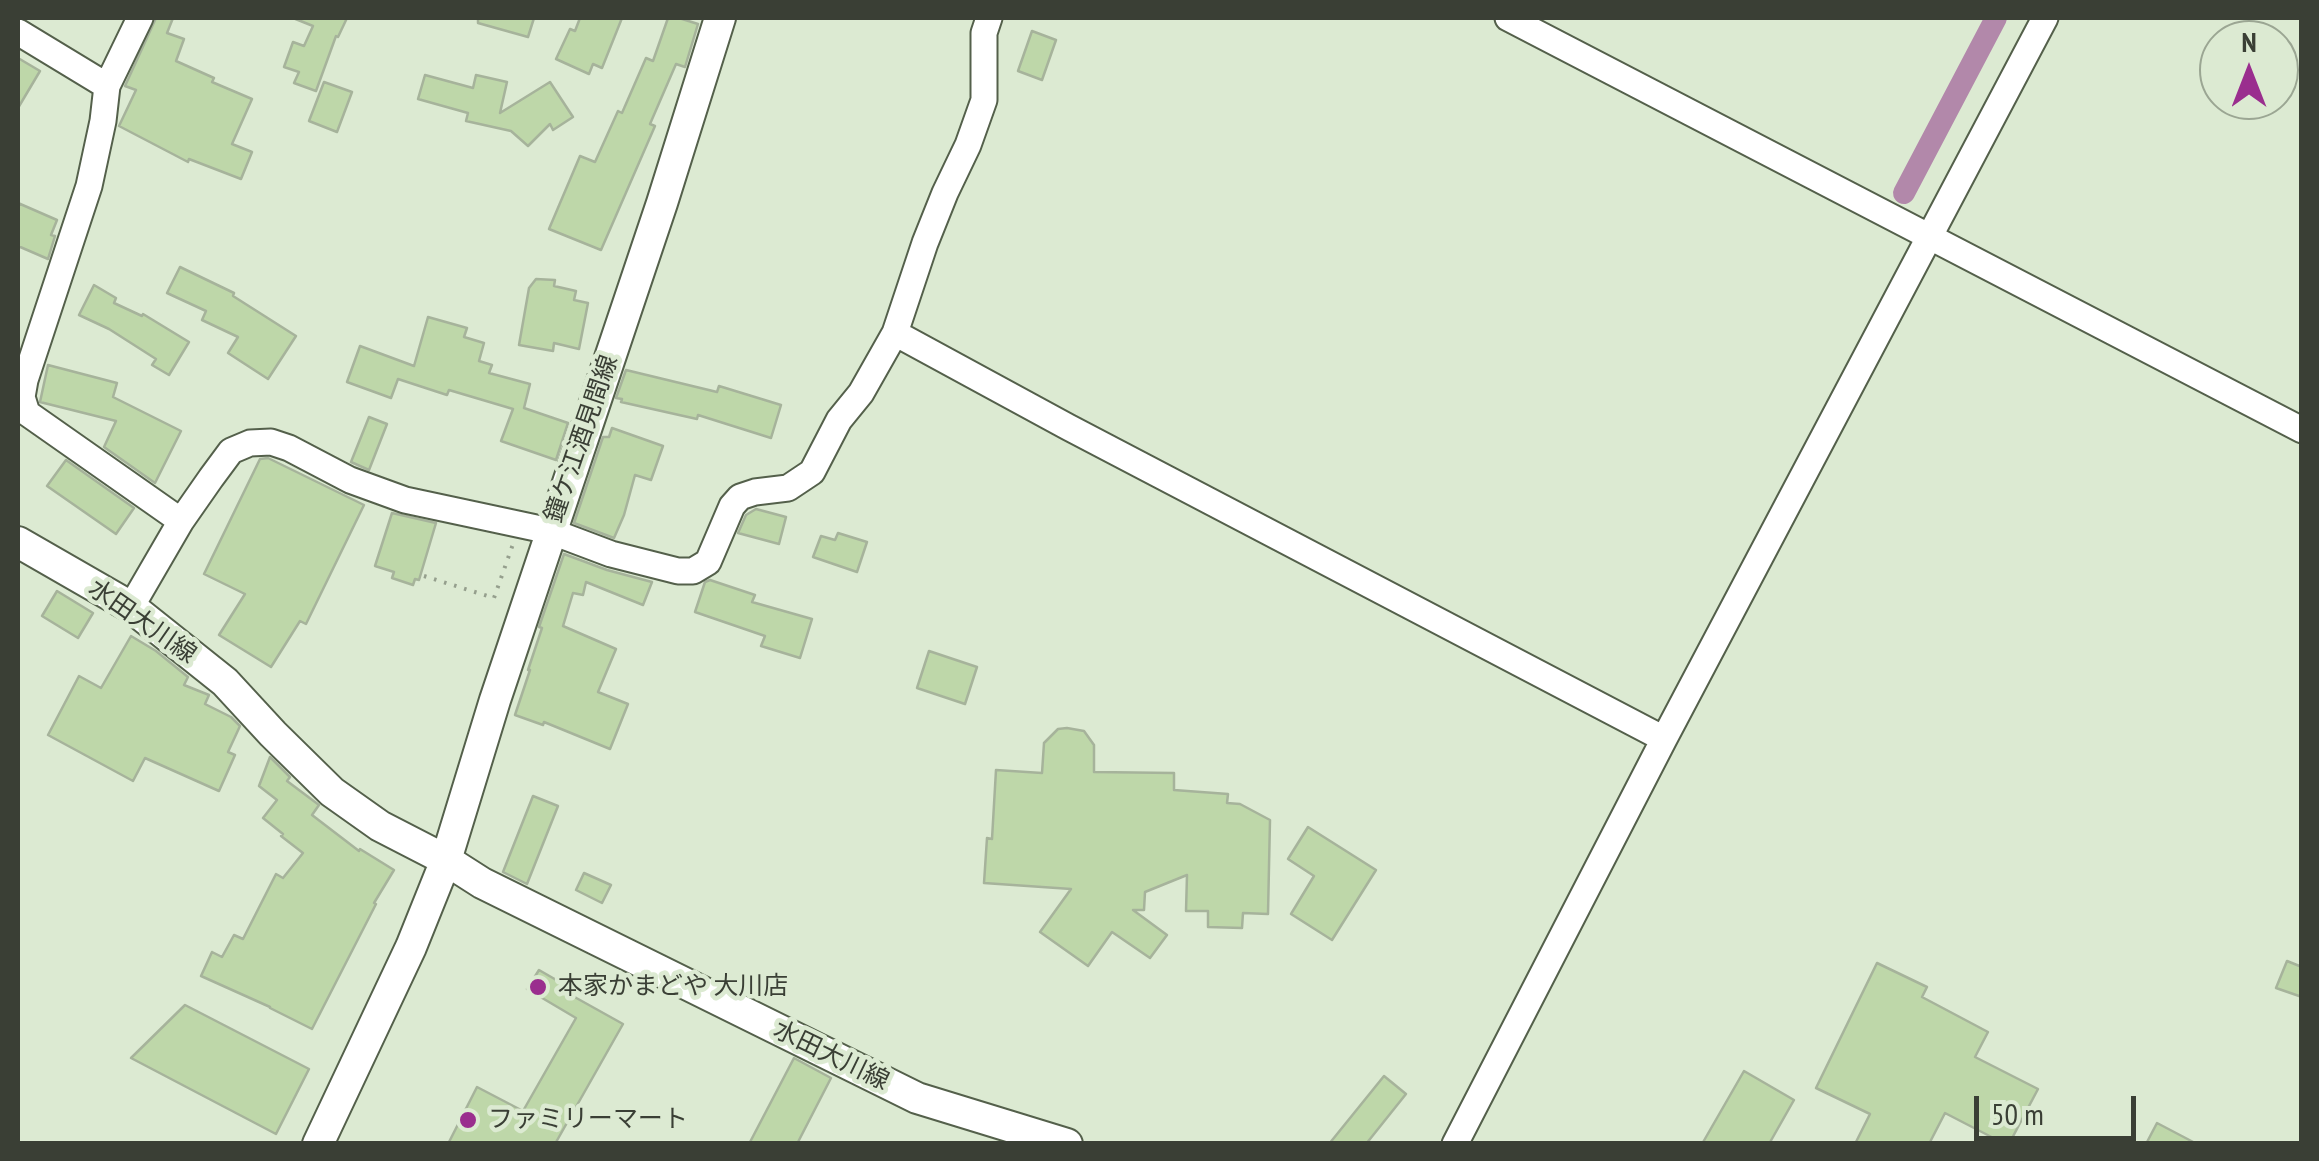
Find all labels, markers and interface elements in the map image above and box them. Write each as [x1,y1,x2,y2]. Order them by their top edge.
north arrow [2199,20,2299,120]
text: N [2241,23,2257,60]
street label: 鐘ケ江酒見間線 [539,351,625,527]
street label: 水田大川線 [82,574,202,670]
place label: 本家かまどや 大川店 [558,972,788,1002]
marker: 本家かまどや 大川店 [527,976,549,998]
street label: 水田大川線 [768,1015,894,1097]
scale bar [1979,1076,2142,1138]
text: 50 m [1991,1094,2044,1133]
place label: ファミリーマート [488,1105,688,1135]
marker: ファミリーマート [457,1109,479,1131]

